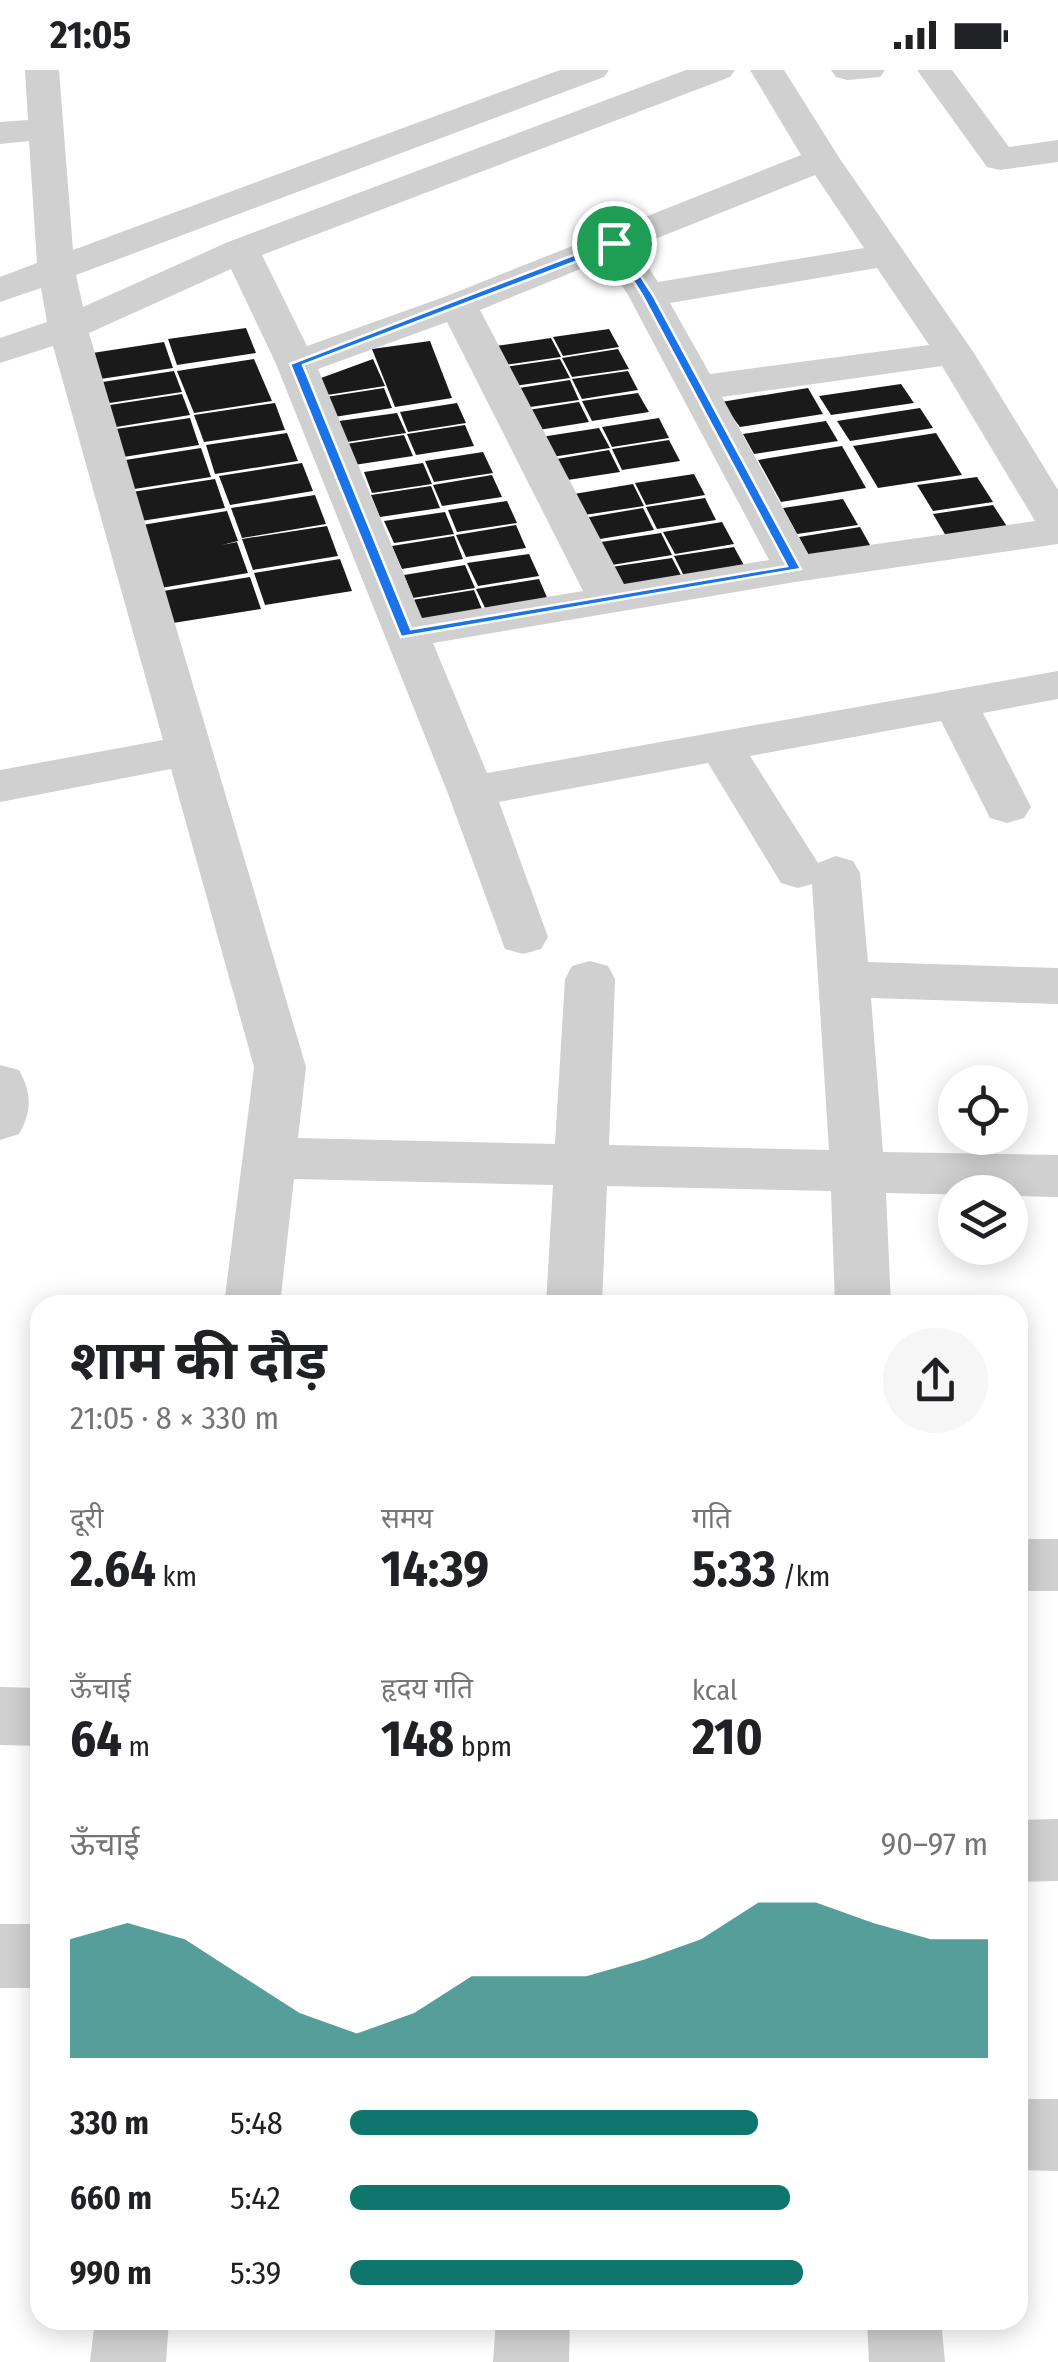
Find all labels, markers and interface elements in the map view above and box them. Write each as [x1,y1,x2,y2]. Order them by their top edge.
text: 21:05 [50,12,131,58]
pin [572,201,657,286]
icon: arrive [587,216,642,271]
map controls [938,1065,1028,1265]
button: locate [938,1065,1028,1155]
button: layers [938,1175,1028,1265]
text: शाम की दौड़ [70,1328,327,1394]
button: share [883,1328,988,1433]
text: 21:05 · 8 × 330 m [70,1399,279,1437]
text: दूरी [70,1502,104,1535]
text: समय [381,1502,433,1535]
text: गति [692,1502,731,1535]
text: 2.64 [70,1539,156,1599]
text: 14:39 [381,1539,489,1599]
text: 5:33 [692,1539,776,1599]
text: km [156,1560,197,1593]
text: /km [776,1560,830,1593]
text: ऊँचाई [70,1672,131,1705]
text: हृदय गति [381,1672,473,1705]
text: kcal [692,1674,737,1707]
text: 210 [692,1707,763,1767]
text: 64 [70,1709,122,1769]
text: 148 [381,1709,454,1769]
text: m [122,1730,150,1763]
text: bpm [454,1730,512,1763]
text: ऊँचाई [70,1825,139,1863]
text: 90–97 m [881,1825,988,1863]
text: 330 m [70,2104,149,2142]
text: 5:48 [230,2104,283,2142]
text: 660 m [70,2179,152,2217]
text: 5:42 [230,2179,281,2217]
text: 990 m [70,2254,152,2292]
text: 5:39 [230,2254,281,2292]

